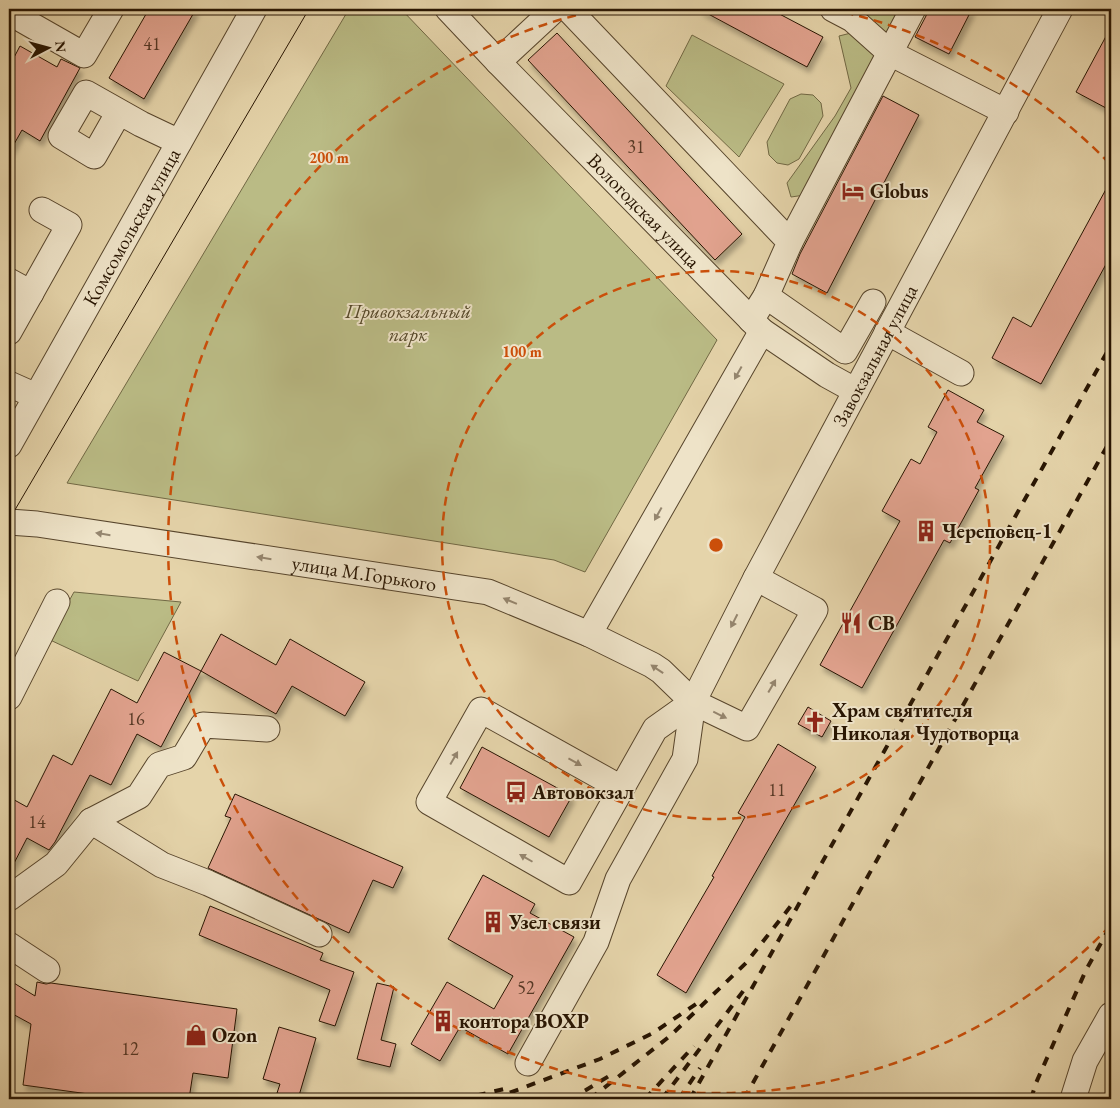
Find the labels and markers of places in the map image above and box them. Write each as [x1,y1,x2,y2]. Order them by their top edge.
hotel icon: Globus [840,178,866,204]
place label: Globus [870,178,928,204]
building icon: Череповец-1 [913,518,939,544]
place label: Череповец-1 [942,518,1052,544]
centre of rings [707,536,725,554]
restaurant icon: СВ [838,610,864,636]
place label: СВ [868,610,895,636]
place label: Храм святителя Николая Чудотворца [831,697,1020,746]
church icon: Храм святителя Николая Чудотворца [802,709,828,735]
bus stop icon: Автовокзал [503,779,529,805]
place label: Автовокзал [531,779,634,805]
building icon: Узел связи [480,909,506,935]
place label: Узел связи [508,909,601,935]
building icon: контора ВОХР [430,1008,456,1034]
place label: контора ВОХР [459,1008,589,1034]
shop icon: Ozon [183,1022,209,1048]
place label: Ozon [212,1022,257,1048]

